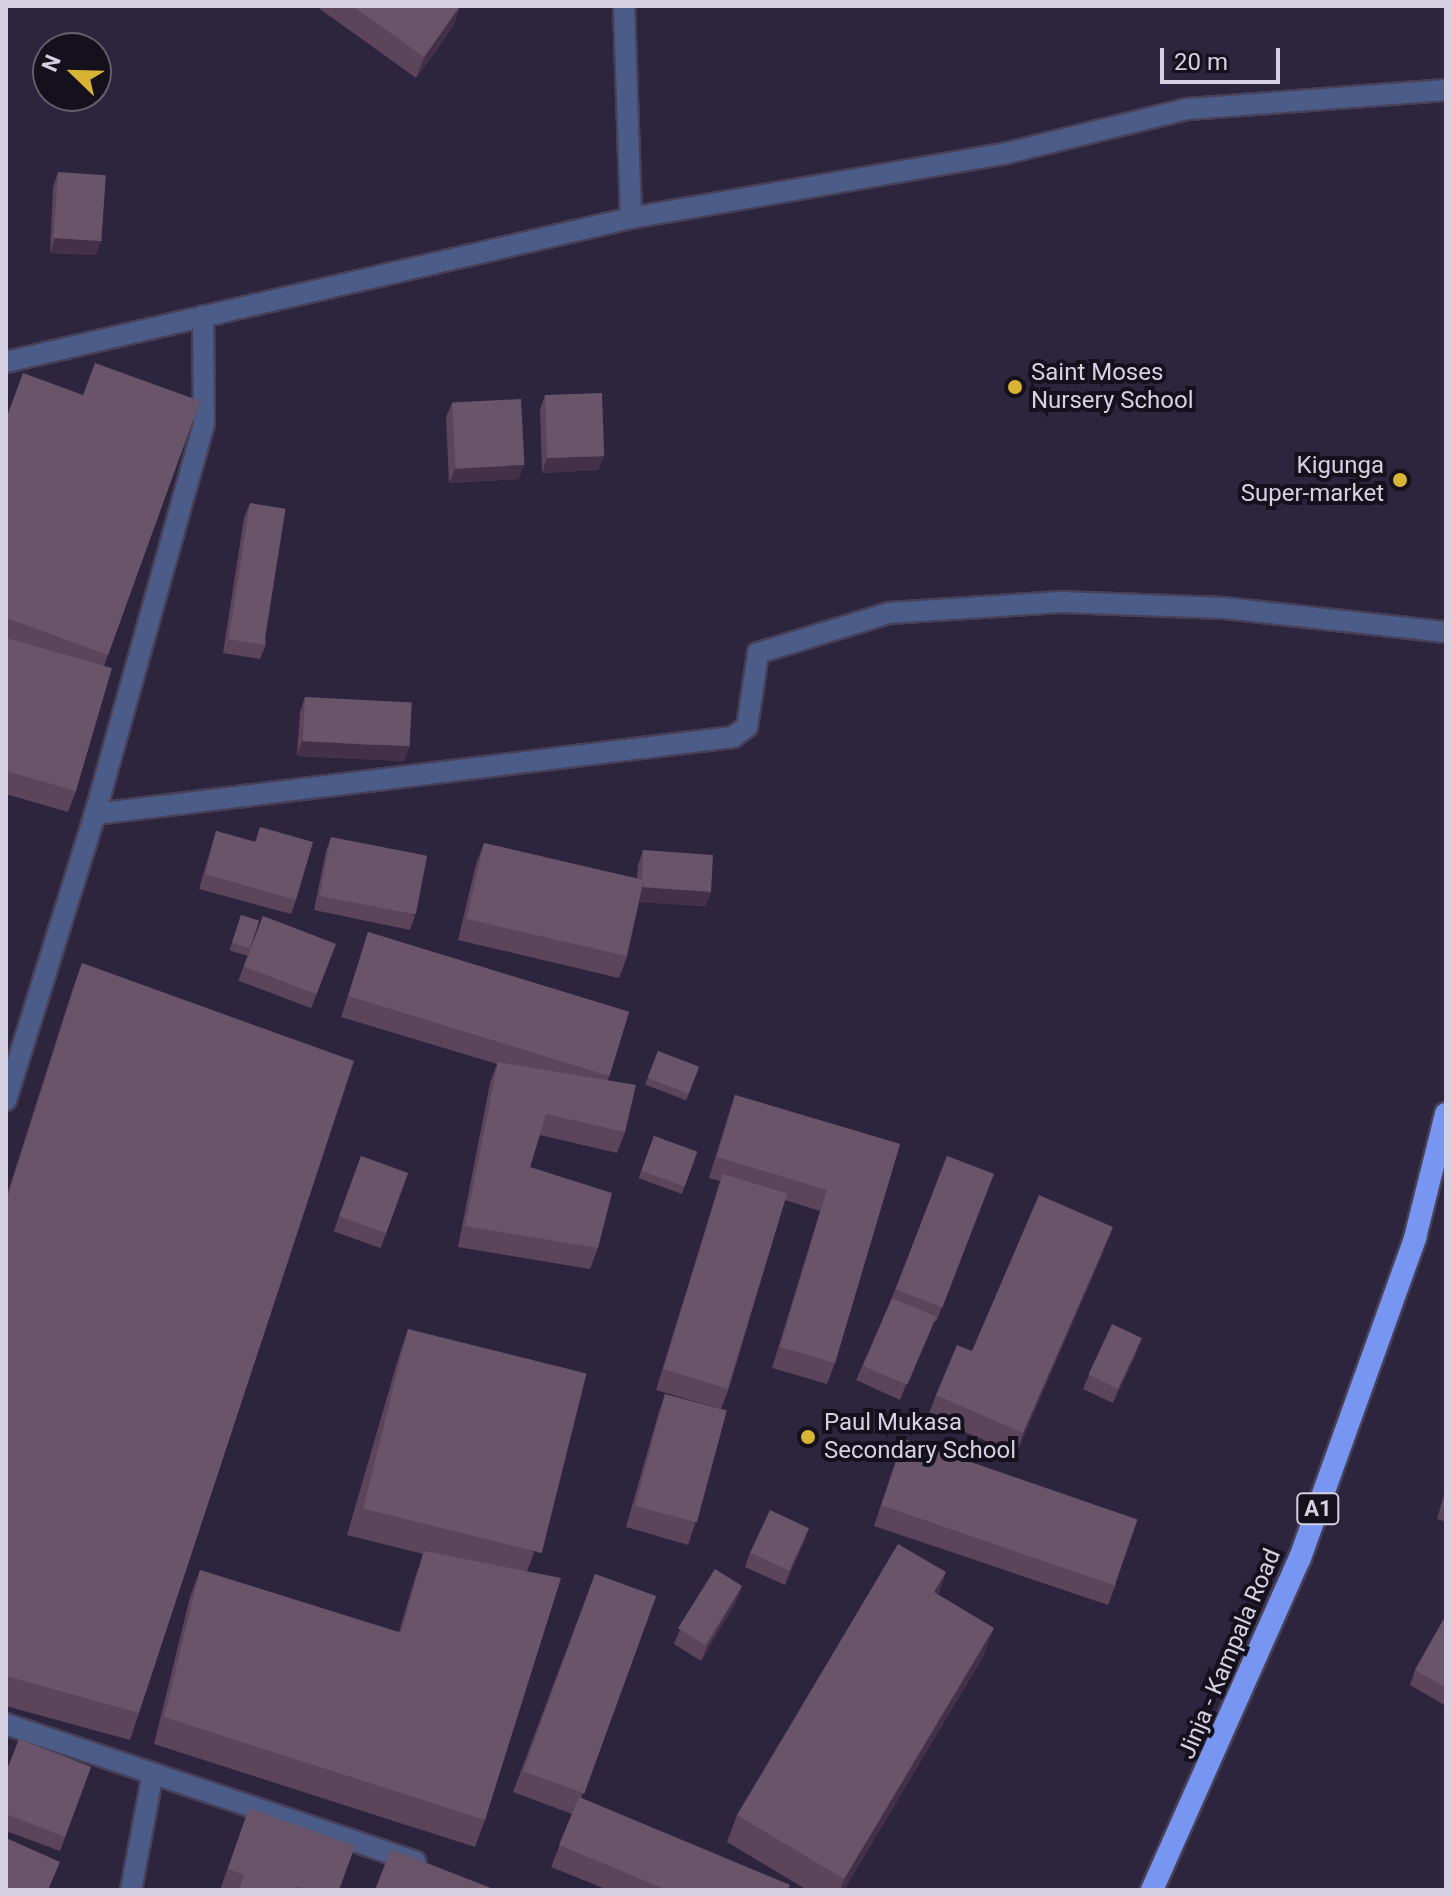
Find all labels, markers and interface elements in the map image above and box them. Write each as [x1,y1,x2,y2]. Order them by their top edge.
north arrow [32,32,112,112]
scale bar [1164,32,1284,82]
text: 20 m [1174,48,1228,76]
text: N [37,51,66,75]
place label: Saint Moses Nursery School [1031,359,1193,415]
marker: Saint Moses Nursery School [1006,378,1024,396]
place label: Kigunga Super-market [1241,452,1384,508]
marker: Kigunga Super-market [1391,471,1409,489]
place label: Paul Mukasa Secondary School [824,1409,1016,1465]
marker: Paul Mukasa Secondary School [799,1428,817,1446]
road number: A1 [1296,1491,1340,1527]
street label: Jinja - Kampala Road [1173,1545,1287,1763]

